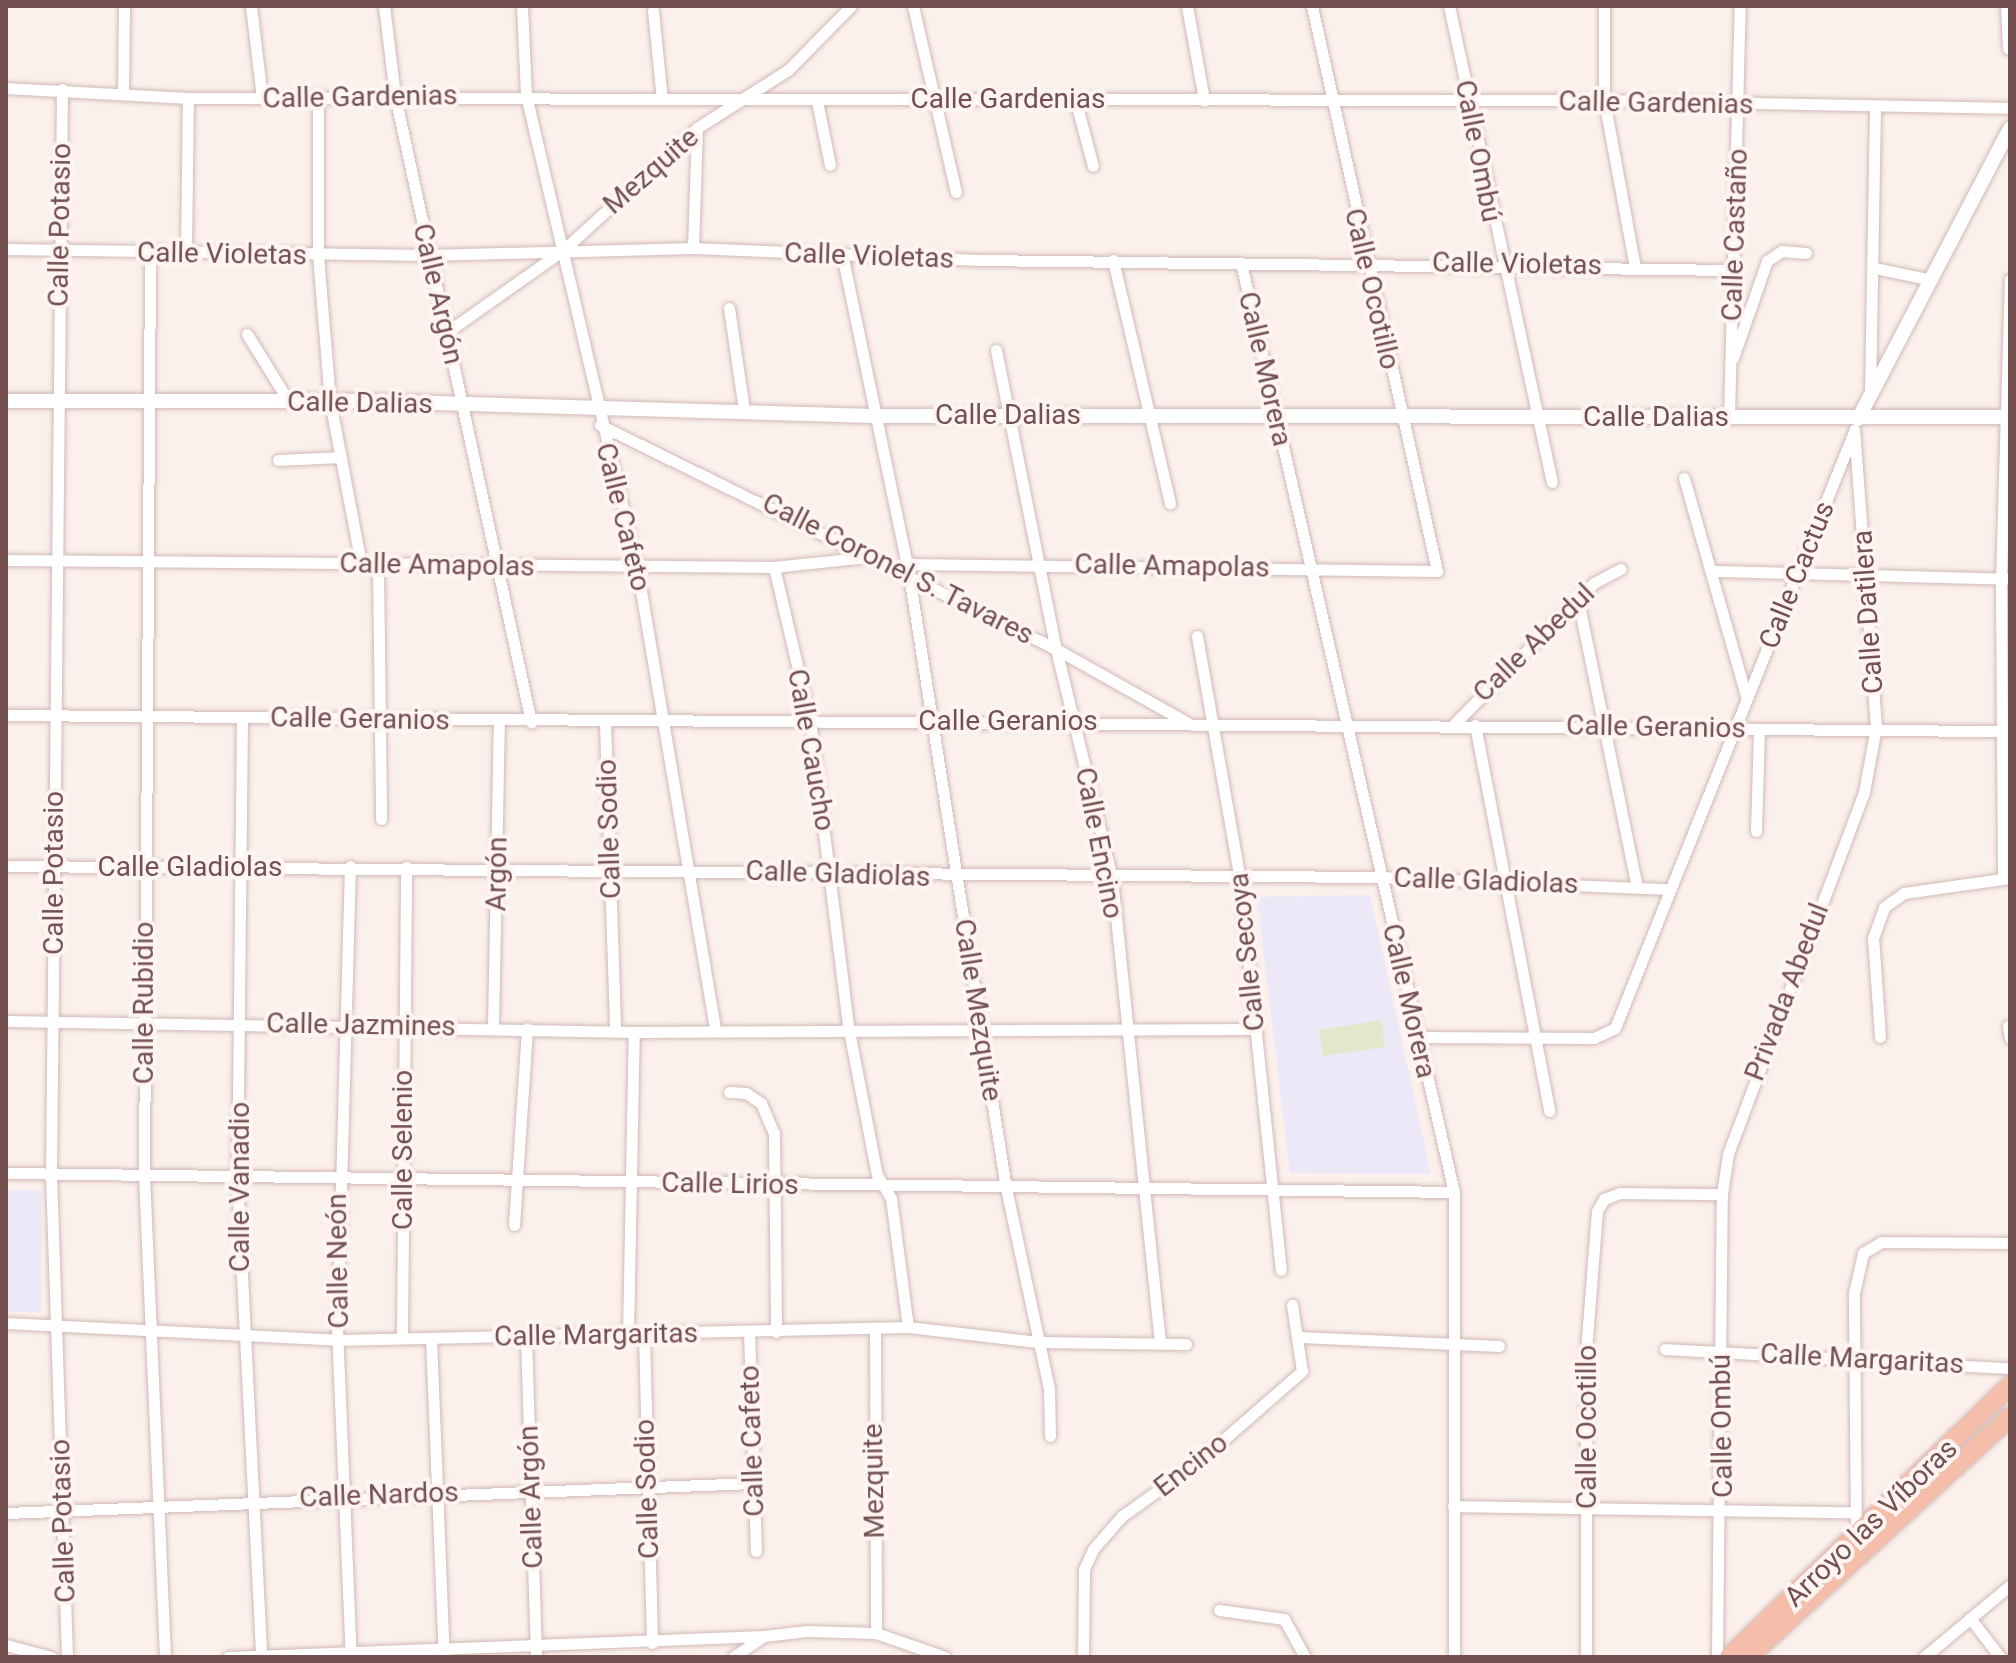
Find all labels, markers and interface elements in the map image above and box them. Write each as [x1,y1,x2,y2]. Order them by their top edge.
street label: Calle Ombú [1448,77,1508,225]
street label: Calle Gardenias [262,79,458,115]
street label: Calle Gardenias [911,82,1105,116]
street label: Calle Gardenias [1558,85,1754,121]
street label: Mezquite [597,121,705,221]
street label: Calle Potasio [42,143,78,307]
street label: Calle Castaño [1715,148,1755,322]
street label: Calle Ocotillo [1337,205,1407,373]
street label: Calle Argón [405,220,471,368]
street label: Calle Violetas [137,236,307,272]
street label: Calle Violetas [783,236,955,276]
street label: Calle Violetas [1432,246,1602,282]
street label: Calle Morera [1231,288,1299,450]
street label: Calle Dalias [287,385,433,421]
street label: Calle Dalias [935,398,1081,432]
street label: Calle Dalias [1583,400,1729,434]
street label: Calle Cafeto [588,439,658,595]
street label: Calle Coronel S. Tavares [756,486,1040,652]
street label: Calle Cactus [1752,496,1842,654]
street label: Calle Datilera [1846,529,1890,695]
street label: Calle Amapolas [339,547,535,583]
street label: Calle Amapolas [1074,548,1270,584]
street label: Calle Abedul [1466,577,1602,709]
street label: Calle Caucho [780,666,842,834]
street label: Calle Geranios [270,701,450,737]
street label: Calle Geranios [918,704,1098,738]
street label: Calle Geranios [1566,709,1746,745]
street label: Calle Sodio [590,758,628,900]
street label: Calle Encino [1068,765,1130,921]
street label: Calle Potasio [37,791,71,955]
street label: Argón [480,836,514,912]
street label: Calle Gladiolas [97,850,283,884]
street label: Calle Gladiolas [745,854,931,894]
street label: Calle Gladiolas [1393,861,1579,901]
street label: Calle Secoya [1222,871,1272,1033]
street label: Privada Abedul [1738,899,1836,1085]
street label: Calle Mezquite [947,917,1009,1103]
street label: Calle Morera [1375,920,1443,1082]
street label: Calle Rubidio [127,922,161,1084]
street label: Calle Jazmines [266,1007,456,1043]
street label: Calle Selenio [386,1070,420,1230]
street label: Calle Vanadio [223,1102,257,1272]
street label: Calle Lirios [661,1166,799,1202]
street label: Calle Neón [320,1193,356,1329]
street label: Calle Margaritas [494,1316,698,1354]
street label: Calle Margaritas [1759,1337,1965,1381]
street label: Calle Ocotillo [1570,1345,1604,1509]
street label: Calle Ombú [1704,1354,1740,1498]
street label: Calle Cafeto [733,1365,771,1517]
street label: Calle Sodio [628,1418,666,1560]
street label: Mezquite [856,1423,892,1539]
street label: Calle Argón [512,1425,550,1569]
street label: Encino [1147,1426,1235,1504]
street label: Arroyo las Víboras [1778,1432,1964,1614]
street label: Calle Potasio [43,1438,83,1604]
street label: Calle Nardos [299,1475,459,1515]

